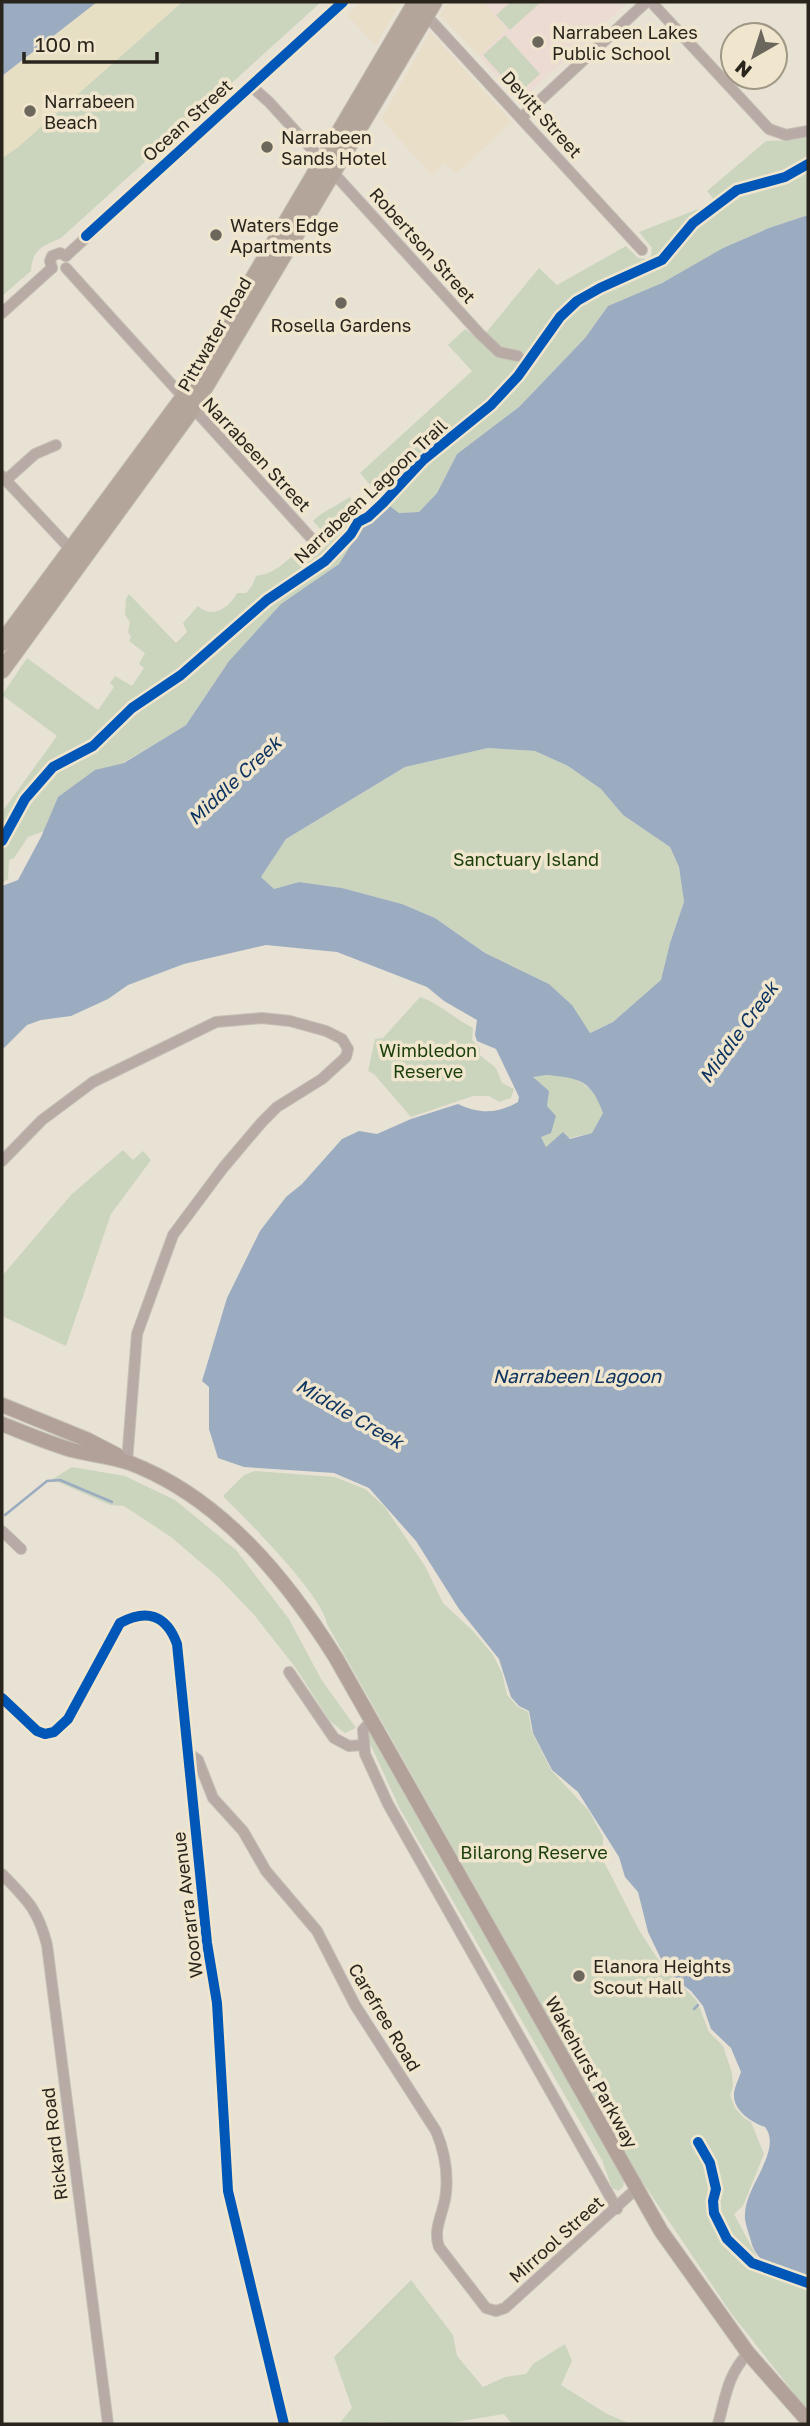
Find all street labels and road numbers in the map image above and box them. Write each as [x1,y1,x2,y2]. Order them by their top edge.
street label: Devitt Street [497,66,587,162]
street label: Ocean Street [138,74,236,166]
street label: Robertson Street [365,183,481,307]
street label: Pittwater Road [172,273,256,395]
street label: Narrabeen Street [198,392,316,516]
street label: Narrabeen Lagoon Trail [289,414,451,568]
street label: Woorarra Avenue [167,1831,207,1979]
street label: Carefree Road [344,1959,426,2075]
street label: Wakehurst Parkway [541,1992,643,2152]
street label: Rickard Road [36,2086,72,2202]
street label: Mirrool Street [504,2191,608,2287]

